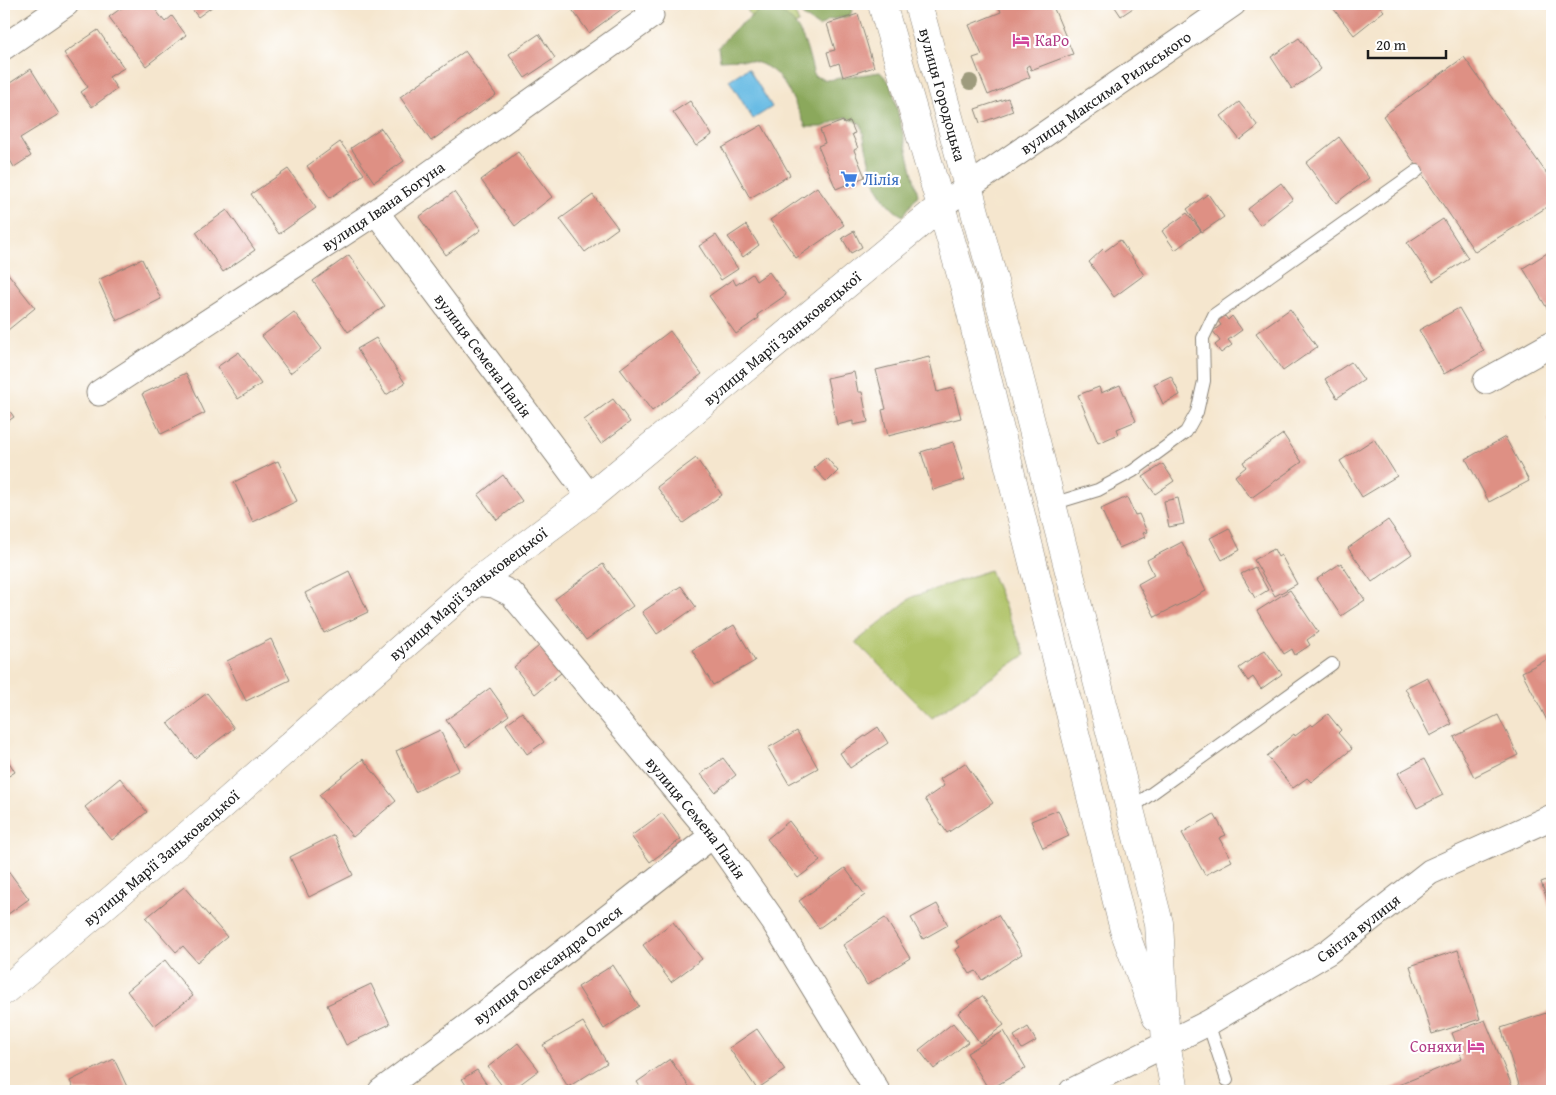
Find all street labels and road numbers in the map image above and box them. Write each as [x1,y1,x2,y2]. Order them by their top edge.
street label: вулиця Максима Рильського [1015,24,1196,160]
street label: вулиця Городоцька [913,25,973,164]
street label: вулиця Івана Богуна [316,155,450,257]
street label: вулиця Марії Заньковецької [697,265,866,411]
street label: вулиця Семена Палія [429,288,538,422]
street label: вулиця Марії Заньковецької [383,521,552,666]
street label: вулиця Семена Палія [640,751,752,884]
street label: вулиця Марії Заньковецької [77,784,245,931]
street label: Світла вулиця [1312,888,1405,968]
street label: вулиця Олександра Олеся [468,899,627,1030]

